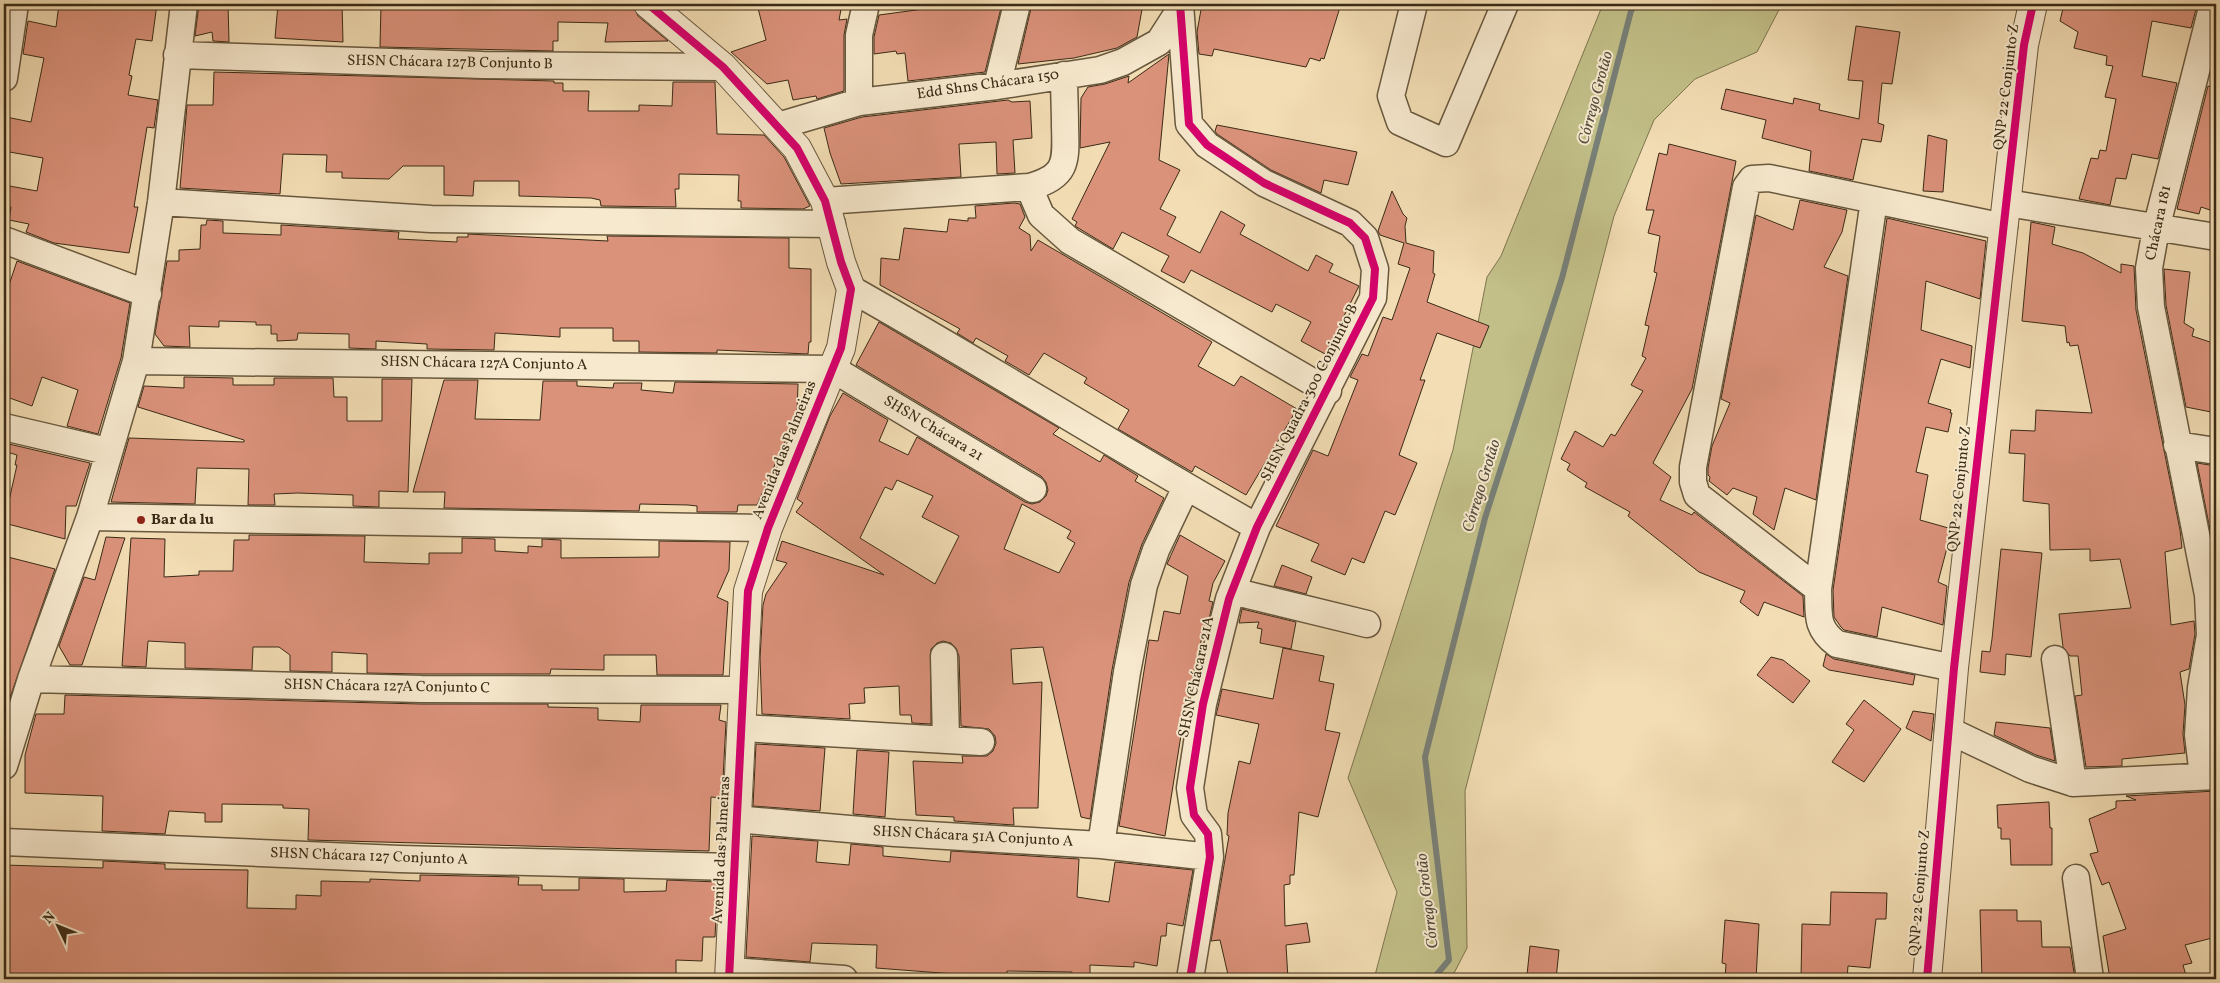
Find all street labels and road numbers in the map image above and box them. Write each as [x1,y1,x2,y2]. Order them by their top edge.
street label: QNP 22 Conjunto Z [1989,23,2025,151]
street label: SHSN Chácara 127B Conjunto B [347,51,553,75]
street label: Edd Shns Chácara 150 [916,65,1060,105]
street label: Chácara 181 [2141,183,2177,263]
street label: SHSN Quadra 300 Conjunto B [1256,301,1364,485]
street label: SHSN Chácara 127A Conjunto A [380,352,588,376]
street label: Avenida das Palmeiras [748,377,822,523]
street label: SHSN Chácara 21 [879,391,987,467]
street label: QNP 22 Conjunto Z [1943,425,1977,553]
street label: SHSN Chácara 21A [1174,614,1220,740]
street label: SHSN Chácara 127A Conjunto C [284,675,490,699]
street label: Avenida das Palmeiras [708,776,736,924]
street label: SHSN Chácara 51A Conjunto A [872,821,1074,853]
street label: QNP 22 Conjunto Z [1904,829,1936,957]
street label: SHSN Chácara 127 Conjunto A [270,843,469,871]

